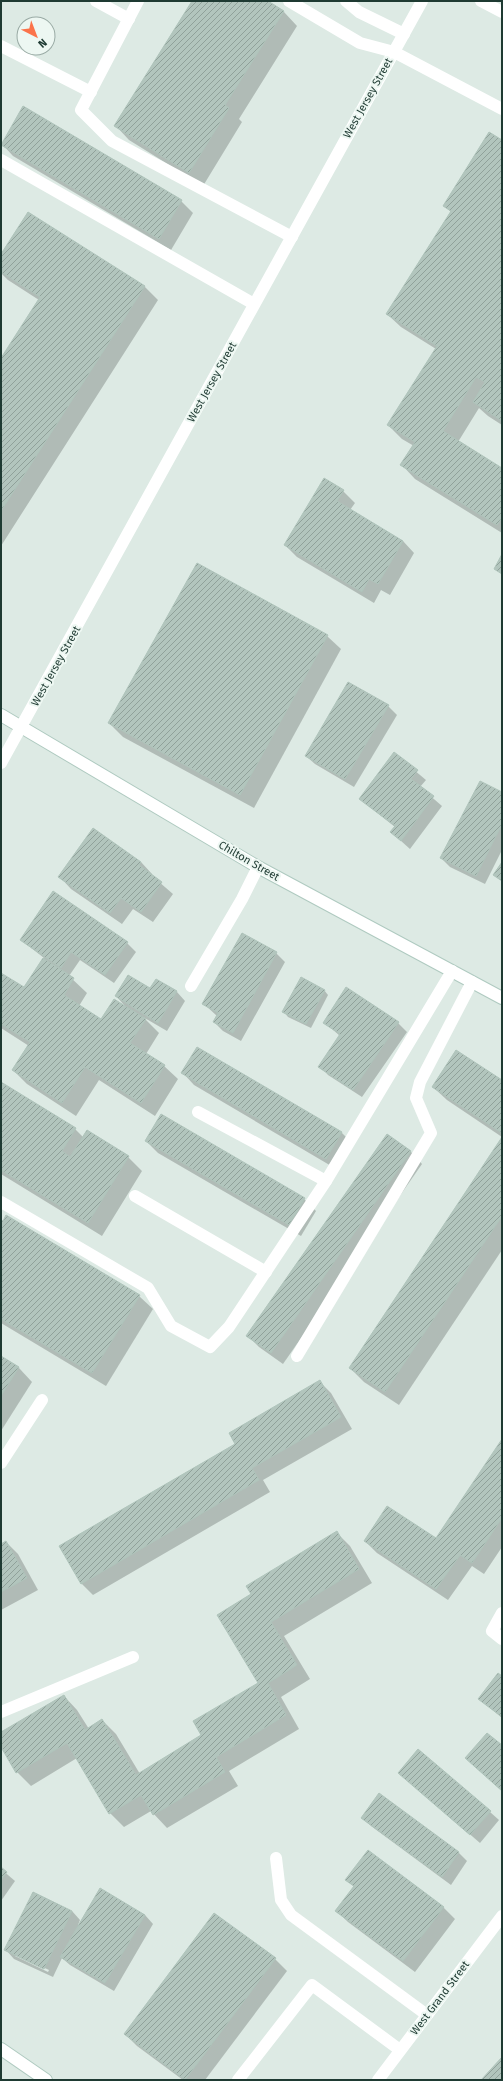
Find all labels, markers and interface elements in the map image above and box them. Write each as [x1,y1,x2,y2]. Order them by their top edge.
north arrow [16,16,56,56]
text: N [35,36,49,50]
street label: West Jersey Street [341,56,395,140]
street label: West Jersey Street [185,340,239,424]
street label: West Jersey Street [29,624,83,708]
street label: Chilton Street [216,838,282,884]
street label: West Grand Street [408,1958,472,2038]

